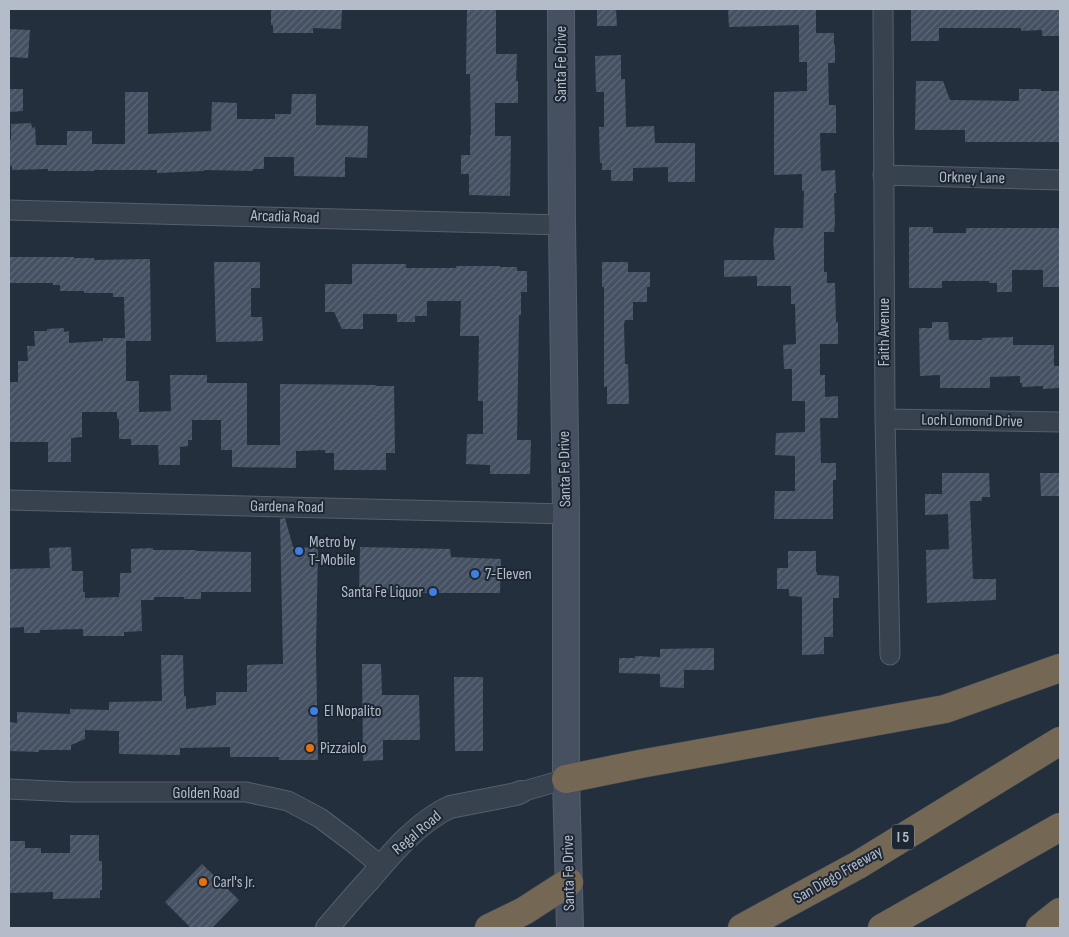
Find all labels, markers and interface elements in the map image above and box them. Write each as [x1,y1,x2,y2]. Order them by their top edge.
street label: Santa Fe Drive [552,26,571,102]
street label: Orkney Lane [939,168,1005,188]
street label: Arcadia Road [249,206,320,228]
street label: Faith Avenue [875,298,894,366]
street label: Loch Lomond Drive [921,411,1023,431]
street label: Santa Fe Drive [555,431,575,507]
street label: Gardena Road [250,497,324,517]
place label: Metro by T-Mobile [309,533,356,570]
marker: Metro by T-Mobile [293,545,305,557]
place label: 7-Eleven [485,565,532,584]
marker: 7-Eleven [469,568,481,580]
place label: Santa Fe Liquor [341,583,423,602]
marker: Santa Fe Liquor [427,586,439,598]
place label: El Nopalito [324,702,381,721]
marker: El Nopalito [308,705,320,717]
place label: Pizzaiolo [320,739,367,758]
marker: Pizzaiolo [304,742,316,754]
street label: Golden Road [173,784,239,803]
street label: Regal Road [389,807,445,859]
road number: I 5 [892,824,914,850]
street label: Santa Fe Drive [559,835,579,911]
street label: San Diego Freeway [790,842,886,908]
place label: Carl's Jr. [213,873,255,892]
marker: Carl's Jr. [197,876,209,888]

